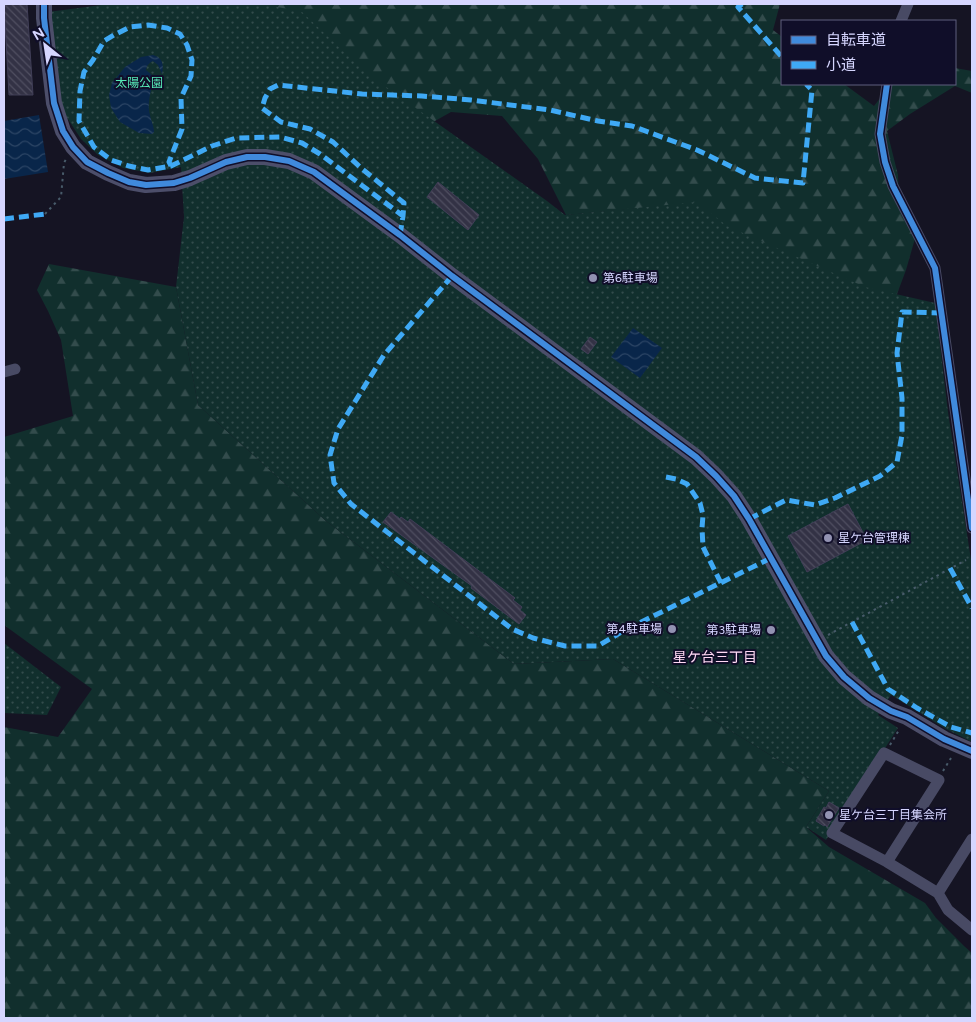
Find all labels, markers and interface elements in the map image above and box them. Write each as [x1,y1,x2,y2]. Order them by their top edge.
north arrow [20,20,70,70]
legend [781,20,956,85]
text: N [30,24,48,44]
text: 自転車道 [826,31,886,49]
text: 小道 [826,56,856,74]
park label: 太陽公園 [115,76,163,90]
place label: 第6駐車場 [603,271,658,285]
marker: 第6駐車場 [587,272,599,284]
place label: 星ケ台管理棟 [838,531,910,545]
marker: 星ケ台管理棟 [822,532,834,544]
place label: 第4駐車場 [607,622,662,636]
marker: 第4駐車場 [666,623,678,635]
place label: 第3駐車場 [706,623,761,637]
marker: 第3駐車場 [765,624,777,636]
district label: 星ケ台三丁目 [673,649,757,666]
place label: 星ケ台三丁目集会所 [839,808,947,822]
marker: 星ケ台三丁目集会所 [823,809,835,821]

